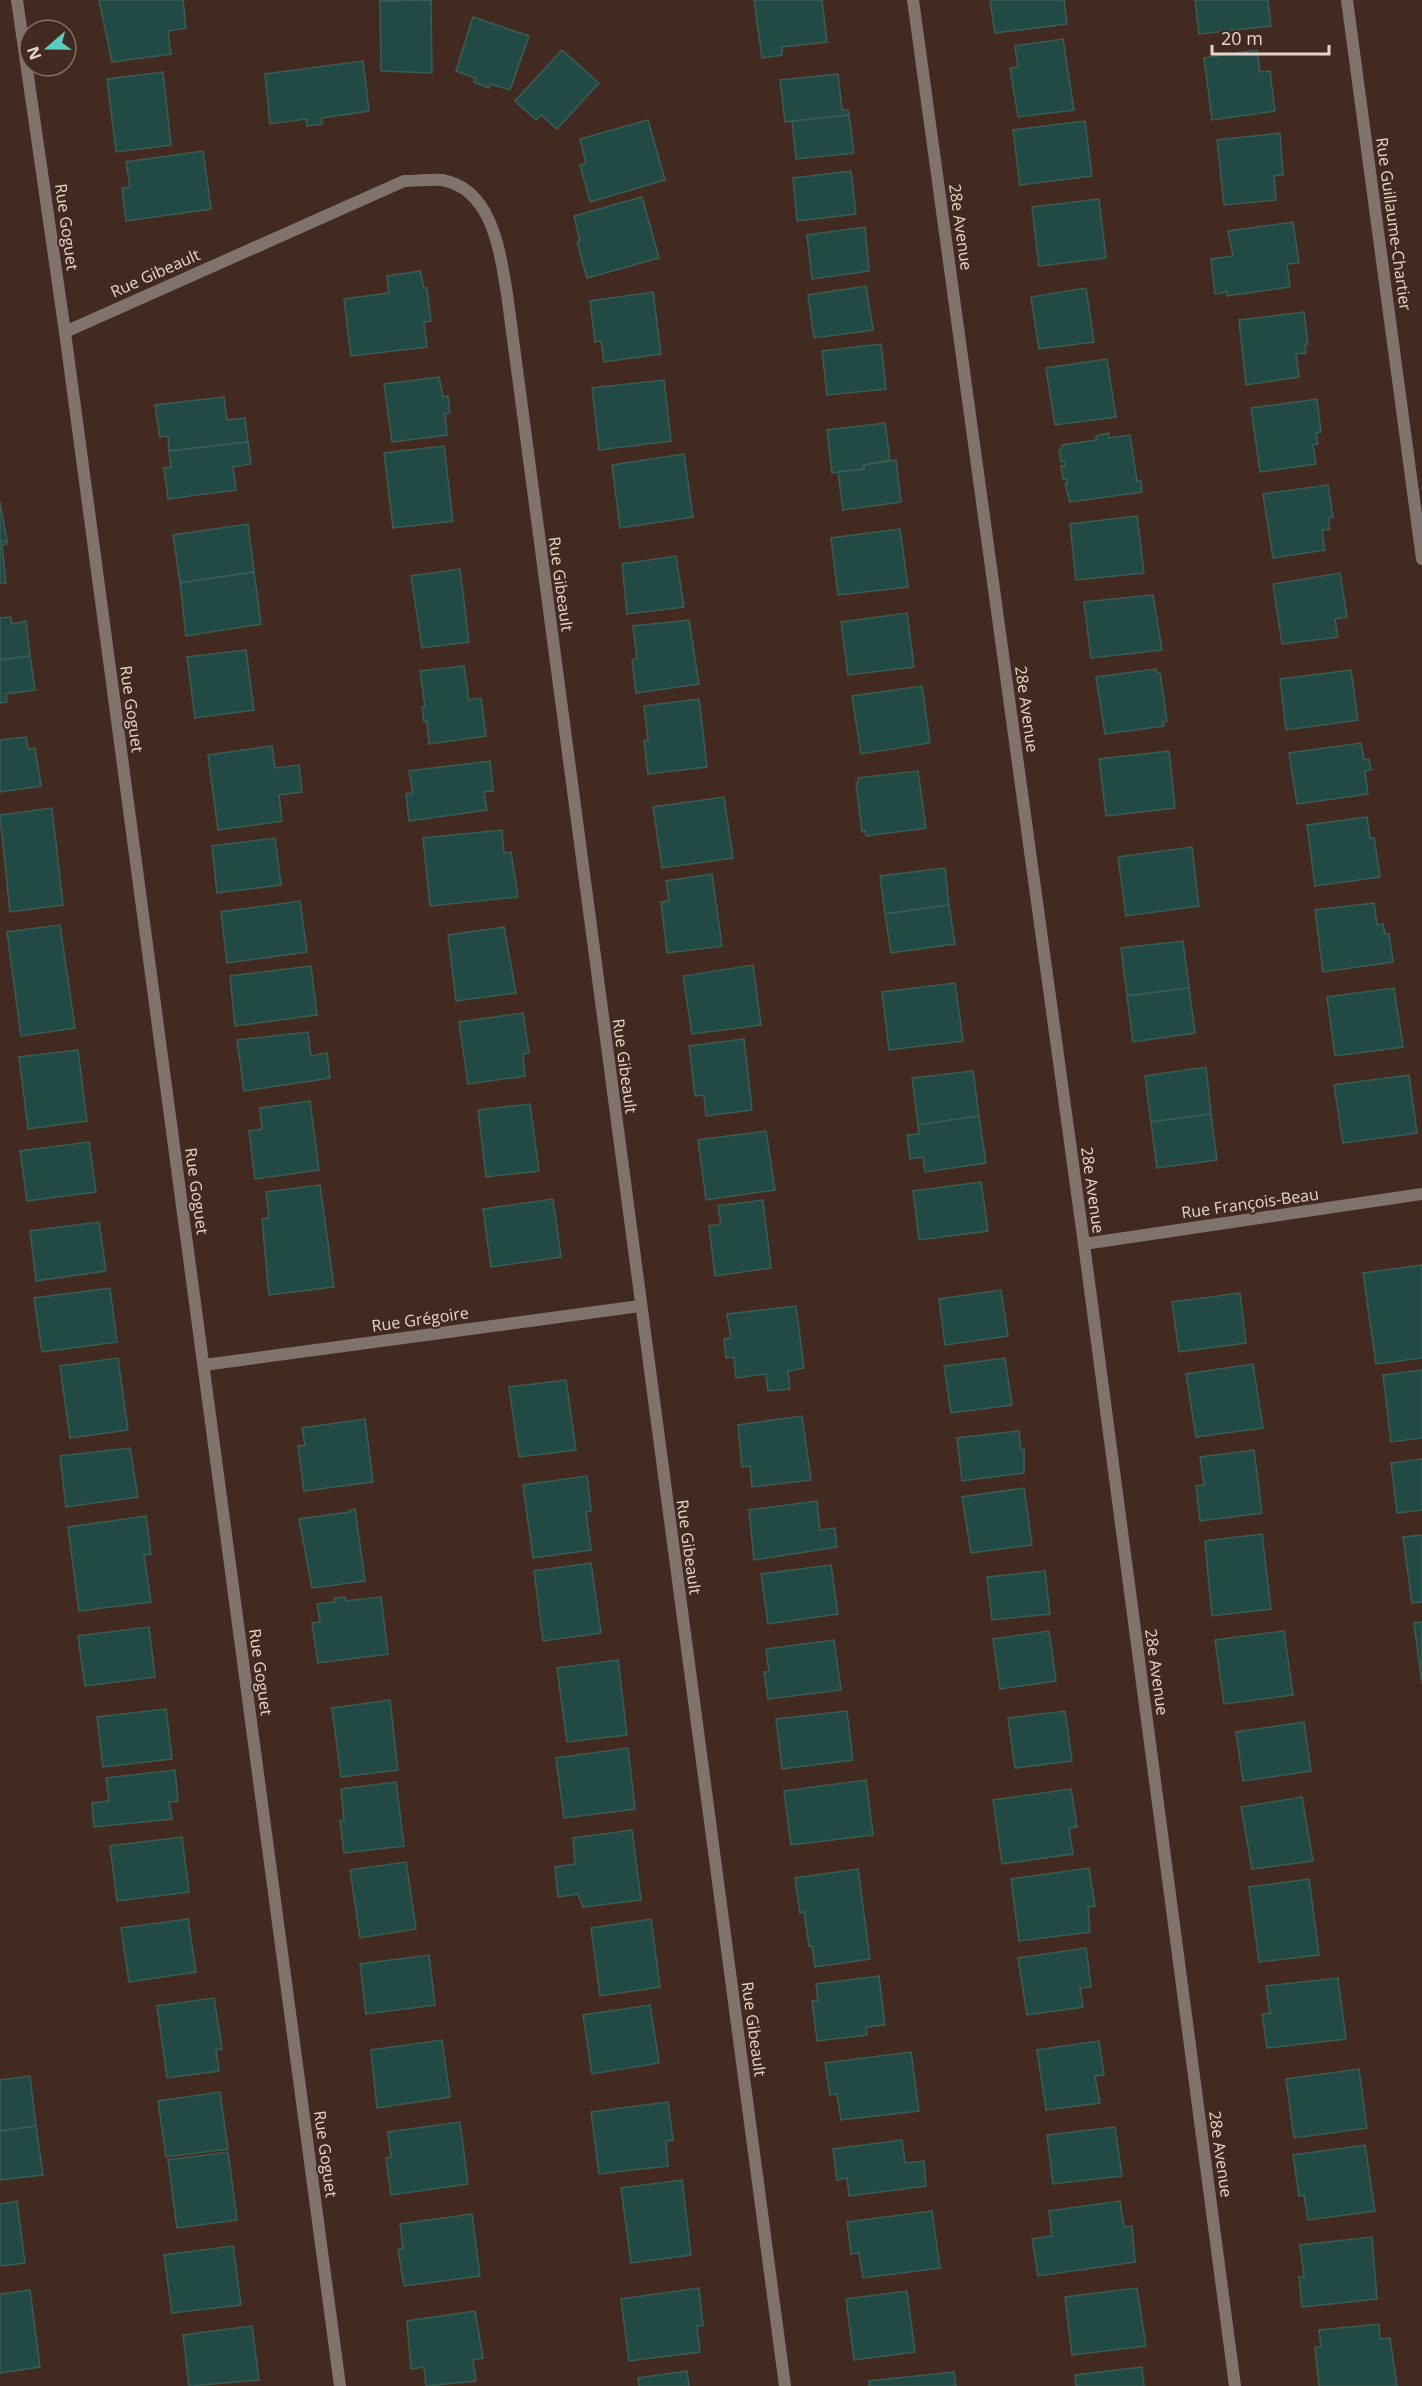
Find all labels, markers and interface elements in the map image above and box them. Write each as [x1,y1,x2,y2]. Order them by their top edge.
north arrow [18,18,78,78]
scale bar [1212,18,1329,56]
text: 20 m [1221,26,1263,50]
text: N [21,43,46,63]
street label: Rue Guillaume-Chartier [1371,136,1417,312]
street label: Rue Goguet [50,182,84,272]
street label: 28e Avenue [944,182,978,272]
street label: Rue Gibeault [107,243,203,303]
street label: Rue Gibeault [543,535,579,633]
street label: Rue Goguet [115,664,149,754]
street label: 28e Avenue [1010,664,1044,754]
street label: Rue Gibeault [607,1017,643,1115]
street label: 28e Avenue [1076,1145,1110,1235]
street label: Rue Goguet [180,1146,214,1236]
street label: Rue François-Beau [1180,1182,1320,1224]
street label: Rue Grégoire [370,1301,470,1337]
street label: Rue Gibeault [671,1498,707,1596]
street label: Rue Goguet [244,1627,278,1717]
street label: 28e Avenue [1140,1627,1174,1717]
street label: Rue Gibeault [736,1980,772,2078]
street label: Rue Goguet [309,2109,343,2199]
street label: 28e Avenue [1204,2109,1238,2199]

